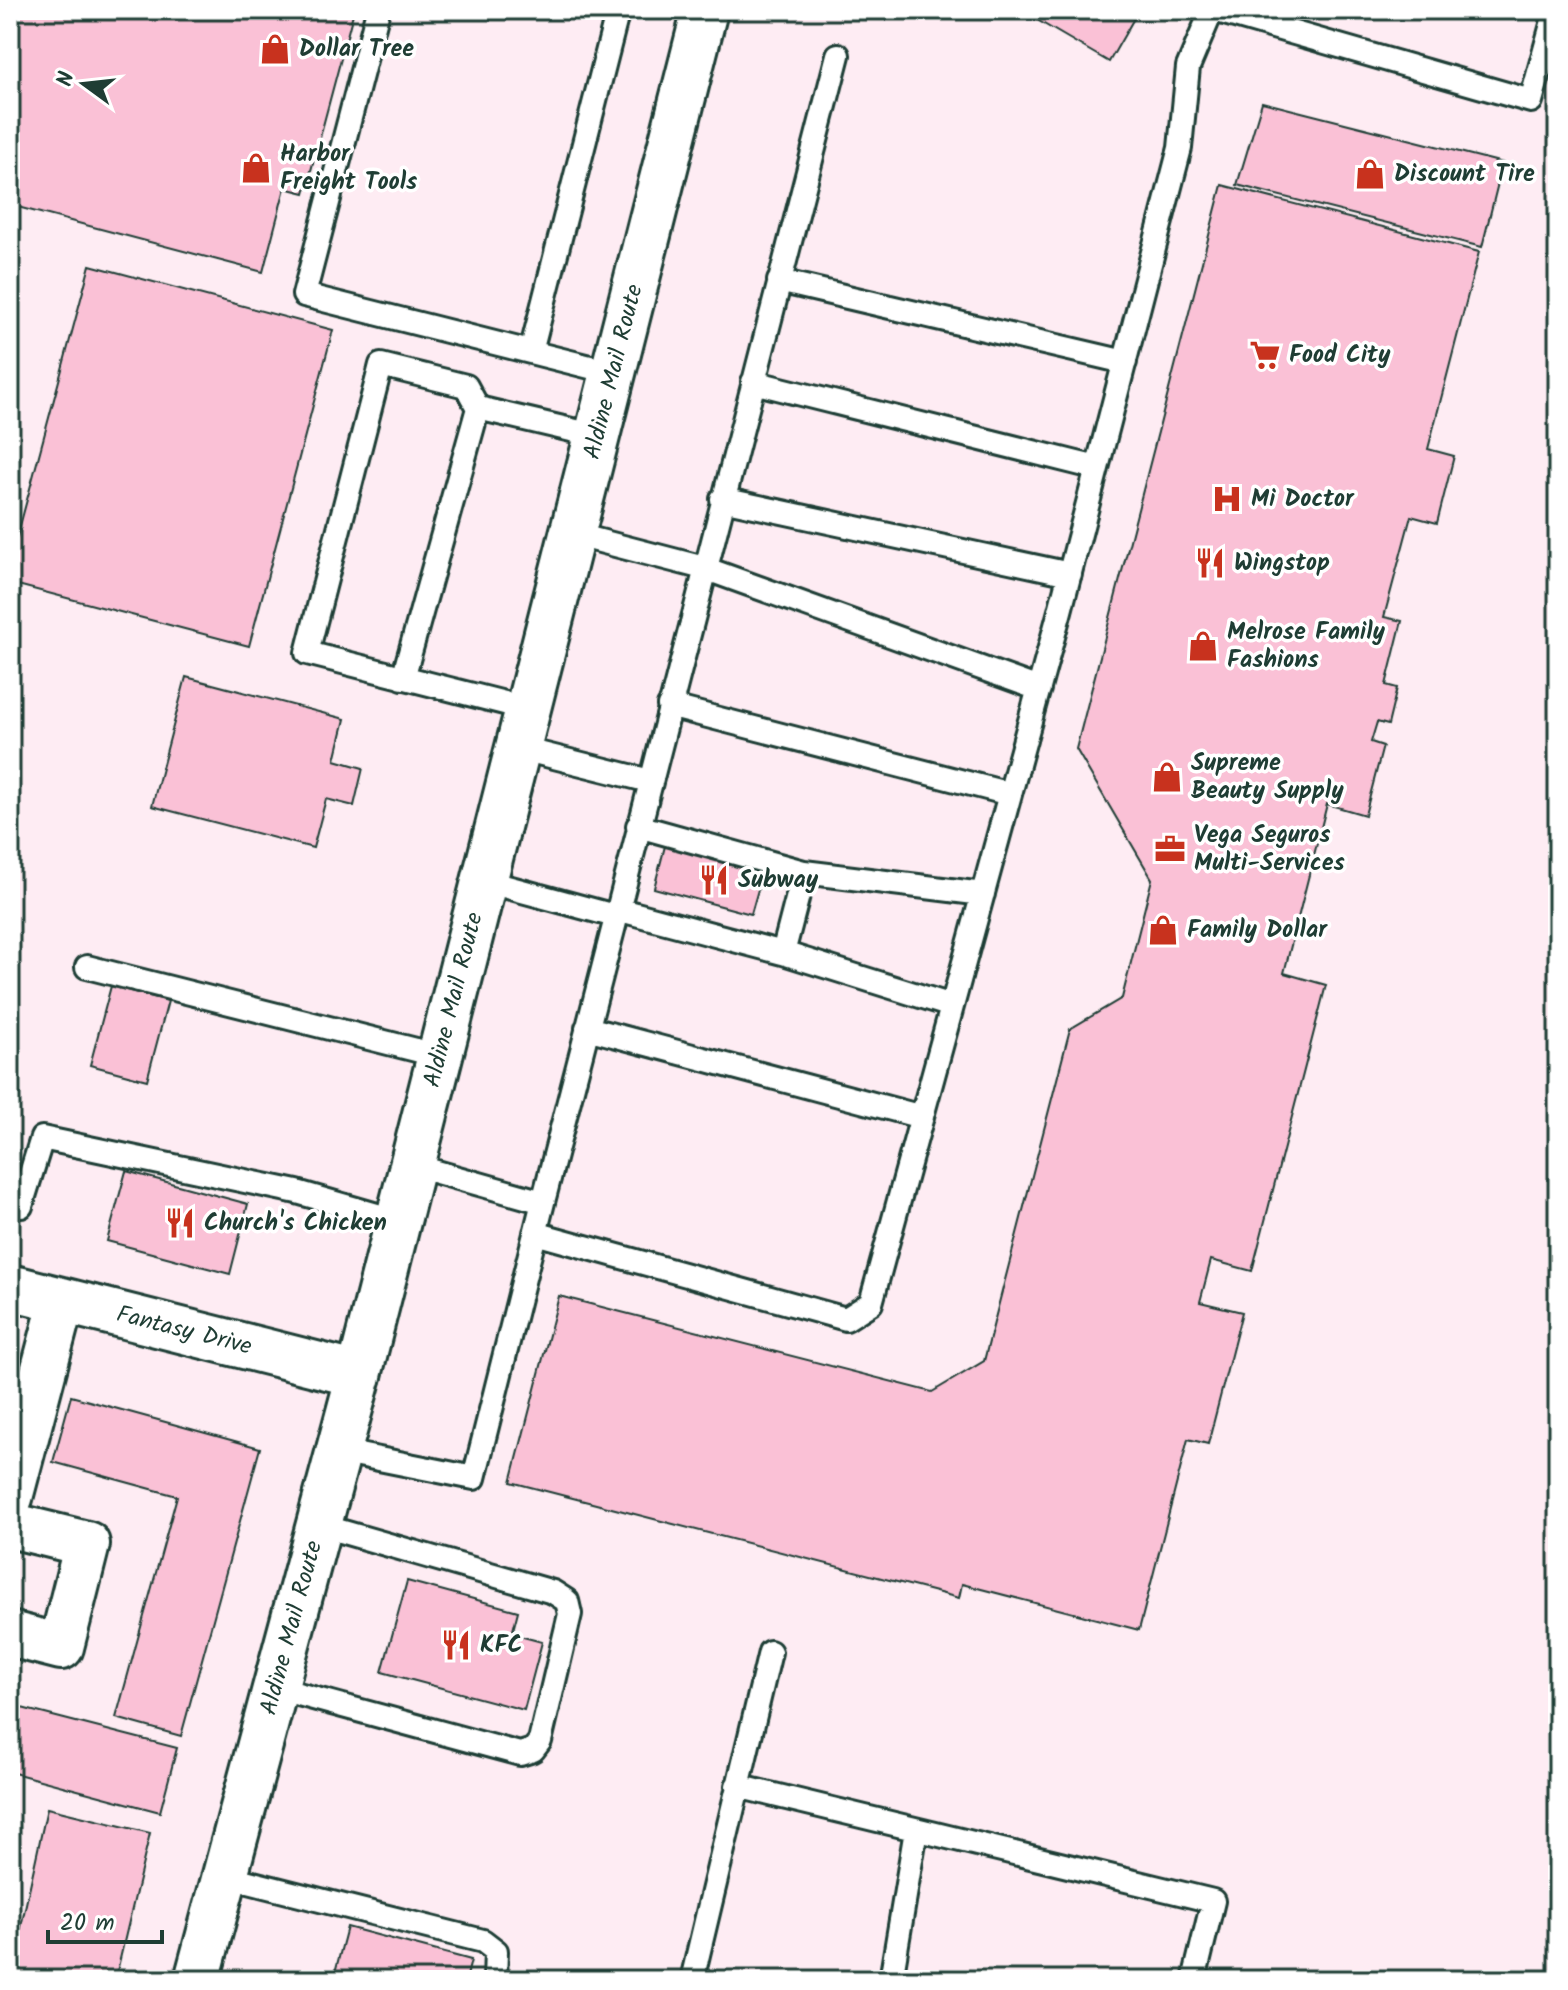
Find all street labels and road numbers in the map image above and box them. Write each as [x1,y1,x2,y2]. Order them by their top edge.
street label: Aldine Mail Route [573,280,655,464]
street label: Aldine Mail Route [413,908,495,1092]
street label: Fantasy Drive [112,1295,256,1367]
street label: Aldine Mail Route [250,1536,334,1720]

